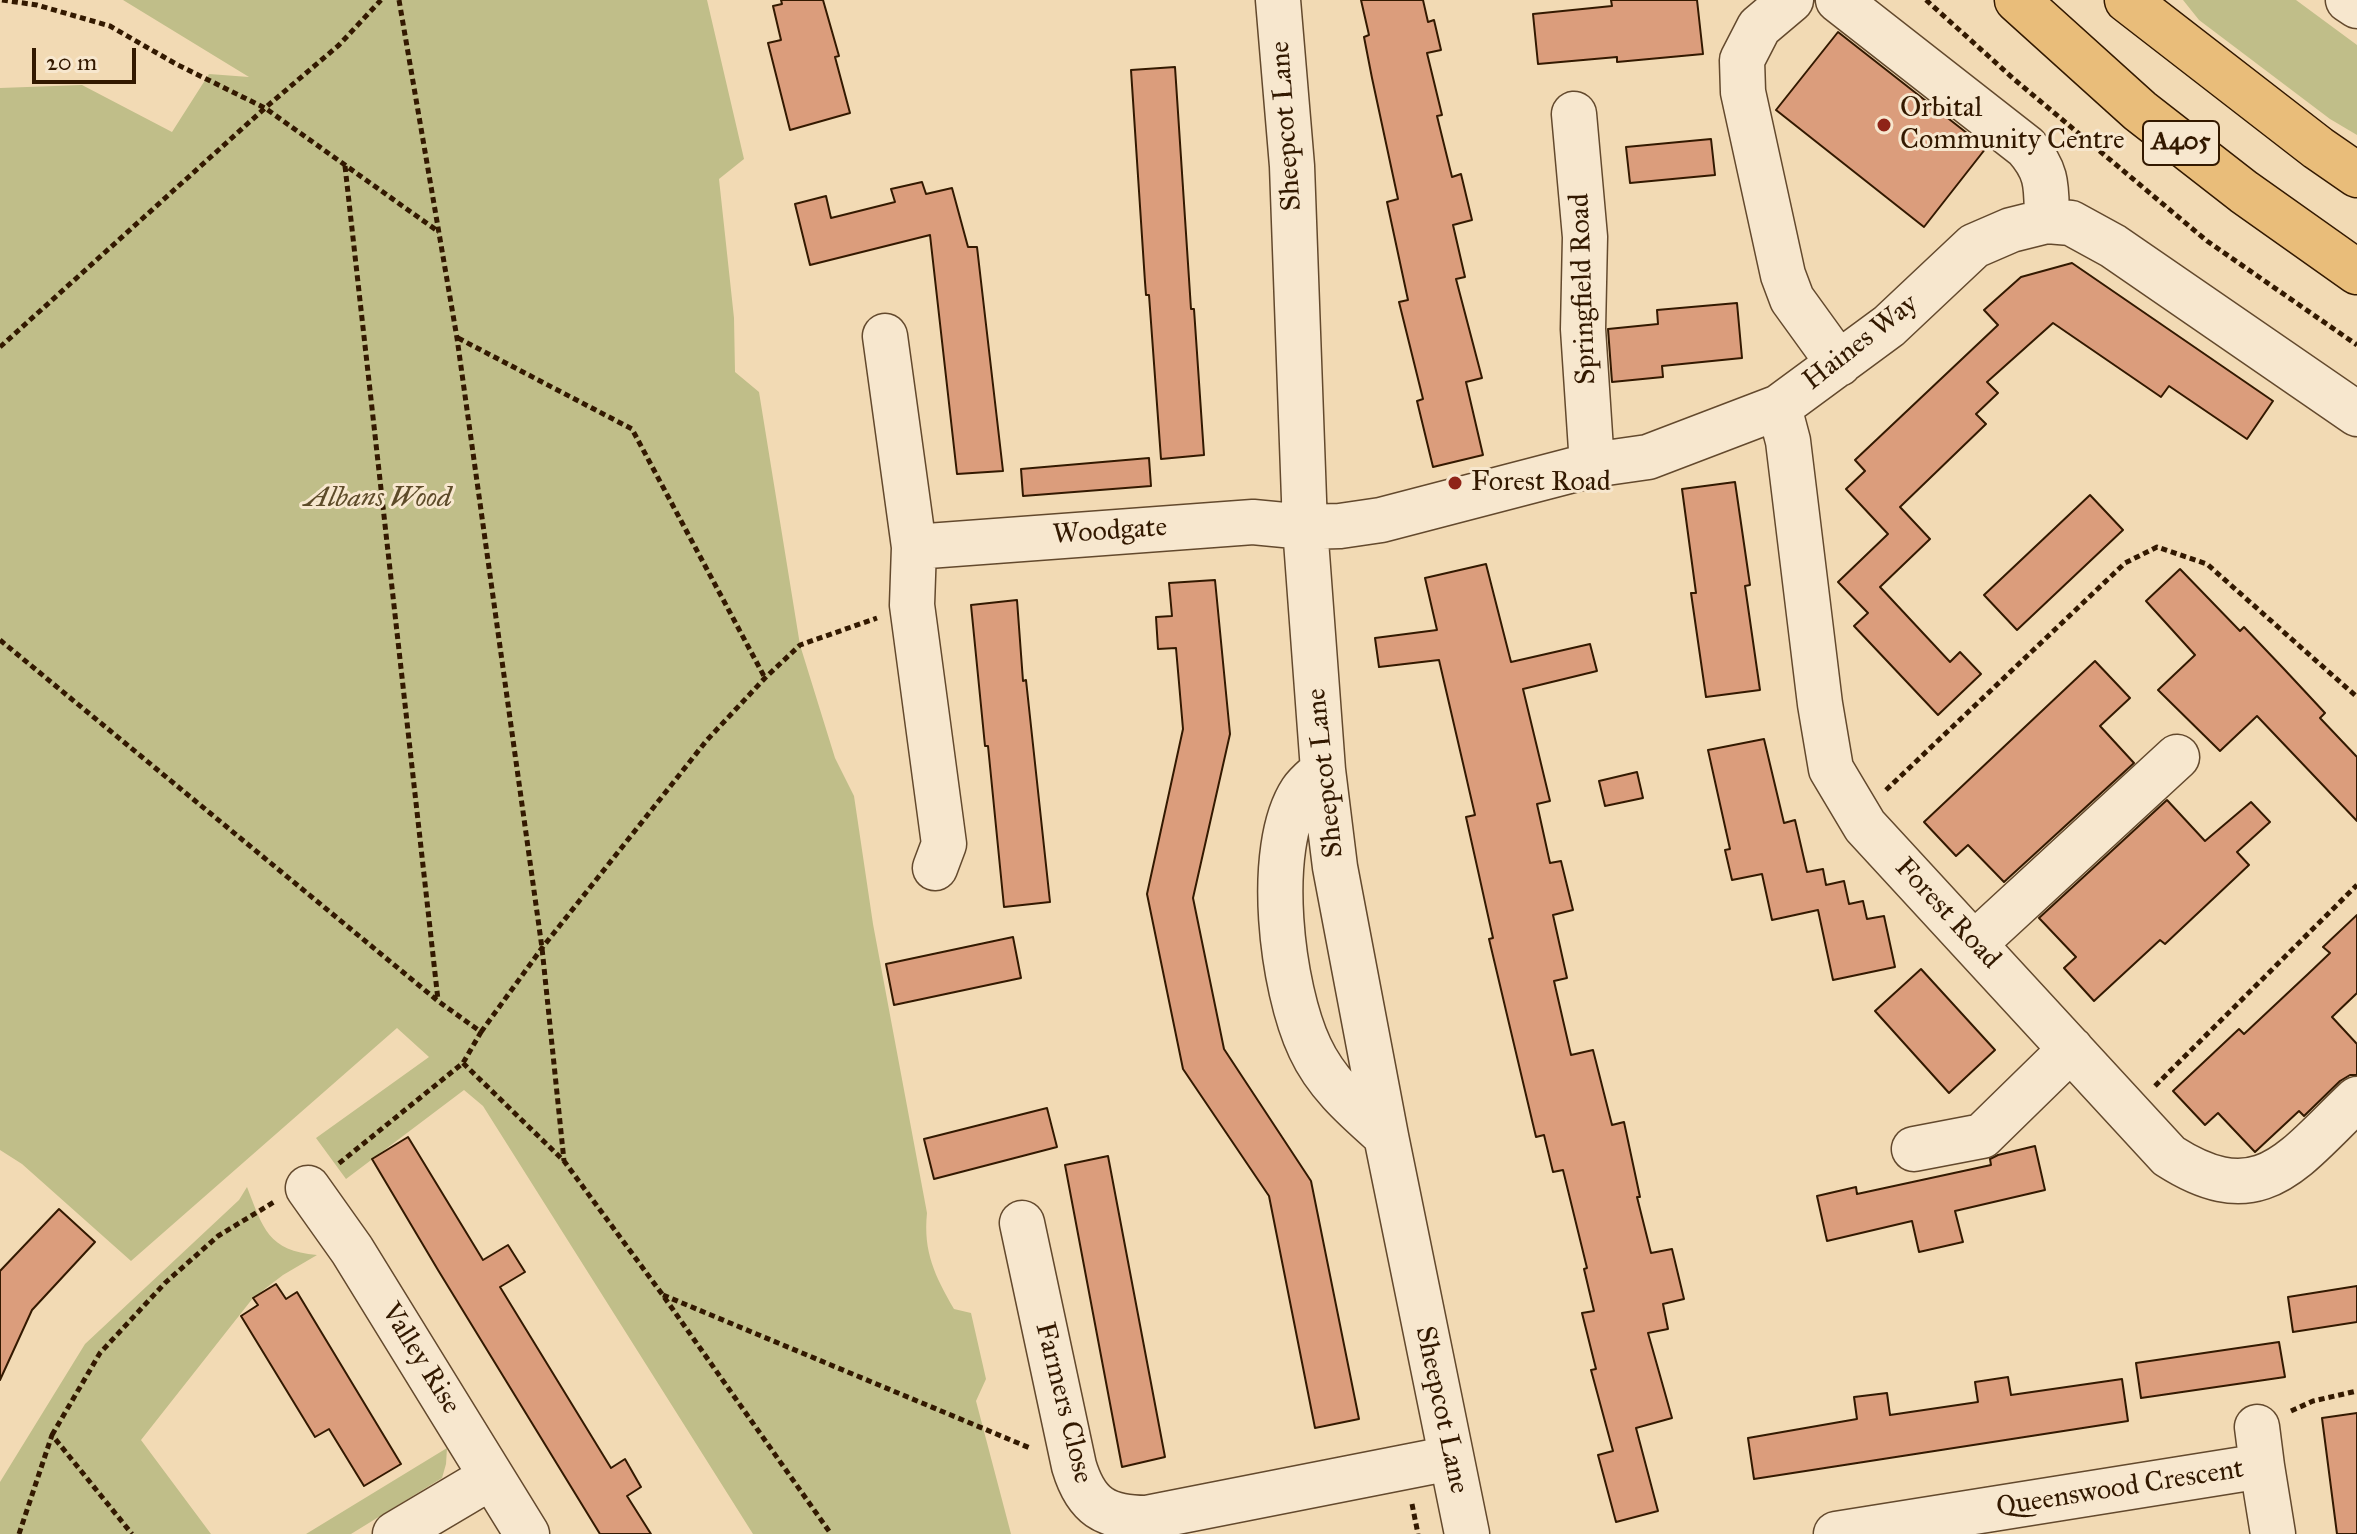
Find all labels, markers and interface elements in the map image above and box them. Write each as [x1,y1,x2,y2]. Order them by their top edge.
scale bar [36,32,140,82]
street label: Sheepcot Lane [1264,40,1310,212]
text: 20 m [46,47,97,77]
place label: Orbital Community Centre [1900,92,2125,158]
marker: Orbital Community Centre [1875,116,1893,134]
road number: A405 [2143,121,2219,165]
street label: Springfield Road [1564,193,1604,385]
street label: Haines Way [1797,288,1925,398]
place label: Forest Road [1471,466,1611,500]
marker: Forest Road [1446,474,1464,492]
park label: Albans Wood [304,482,452,516]
street label: Woodgate [1052,511,1168,553]
street label: Sheepcot Lane [1300,687,1352,859]
street label: Forest Road [1887,851,2007,977]
street label: Valley Rise [373,1297,467,1421]
street label: Farmers Close [1027,1319,1099,1487]
street label: Sheepcot Lane [1407,1323,1475,1497]
street label: Queenswood Crescent [1994,1453,2246,1525]

